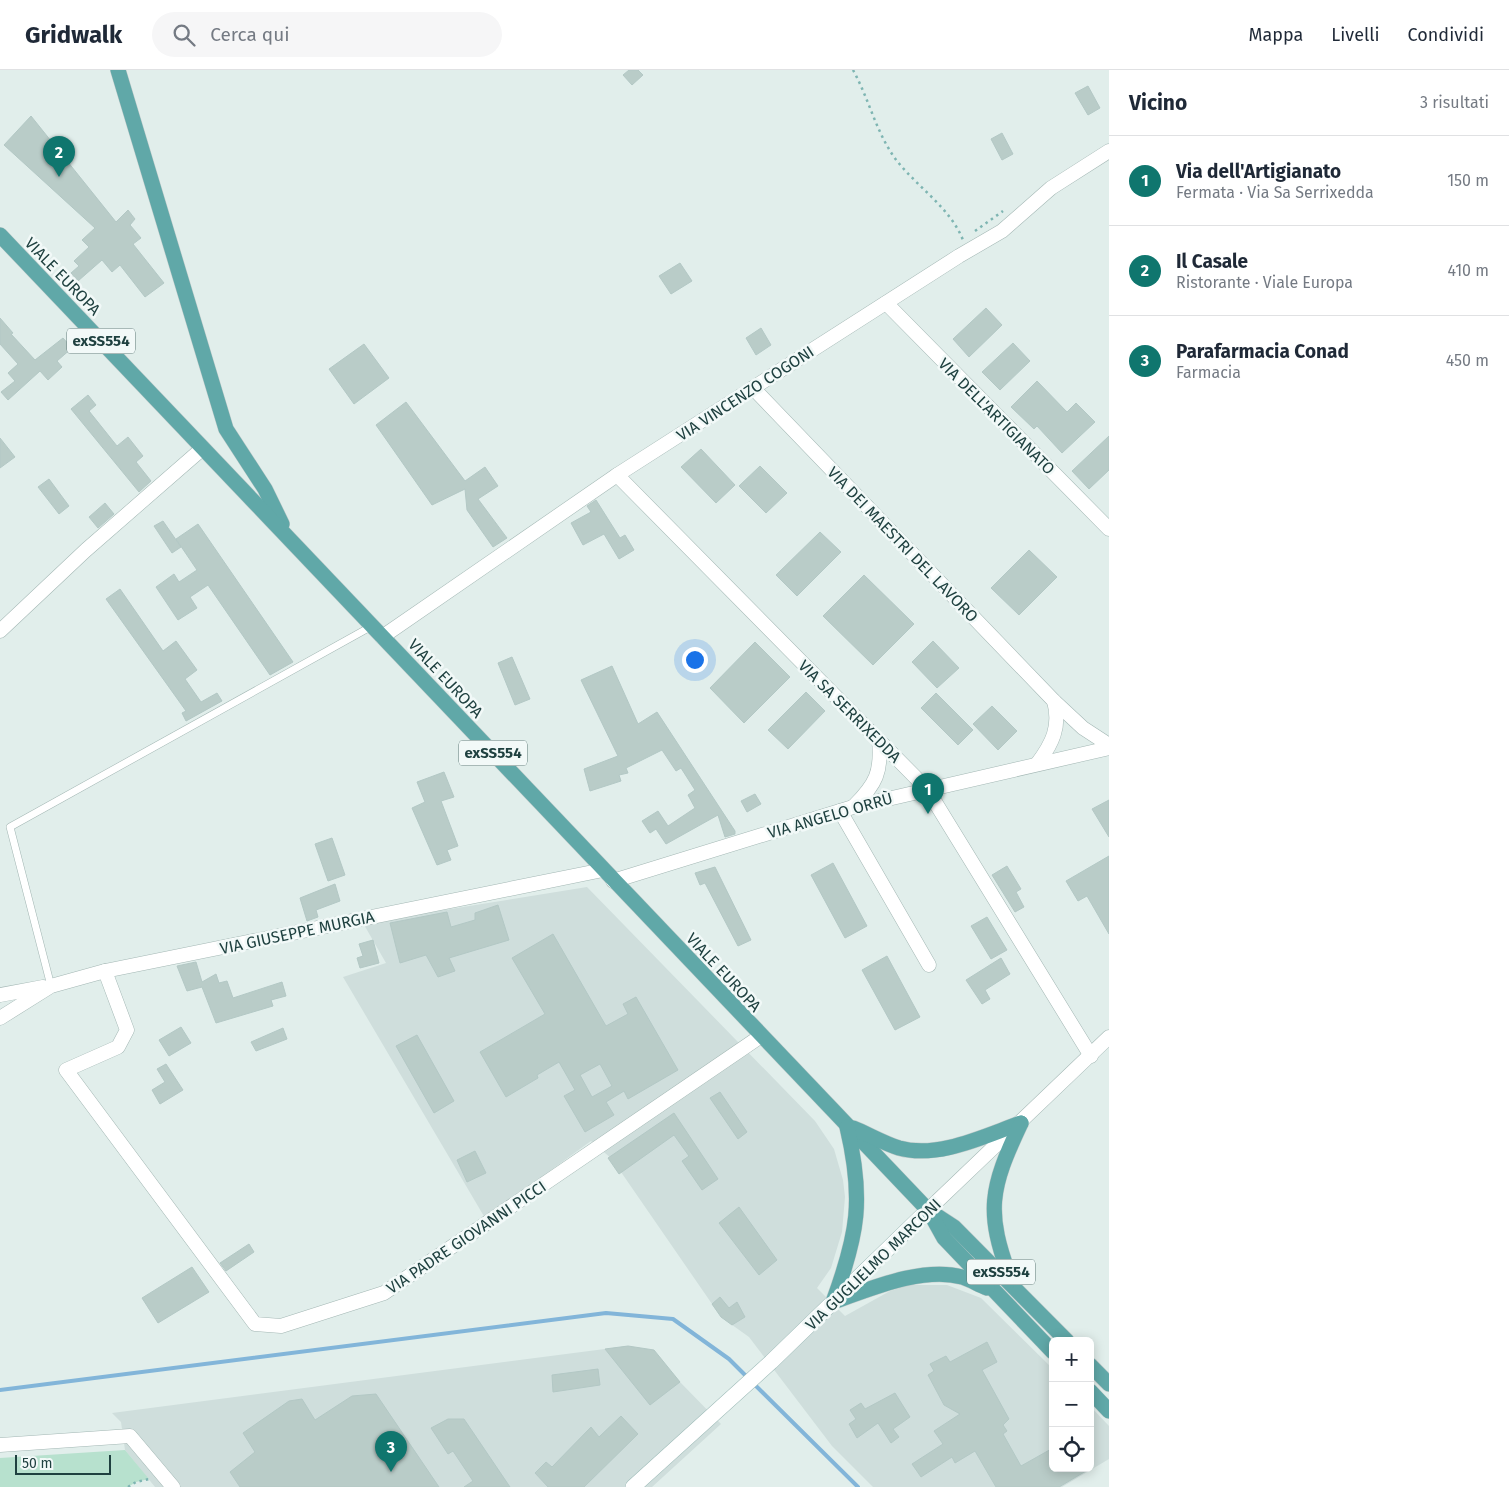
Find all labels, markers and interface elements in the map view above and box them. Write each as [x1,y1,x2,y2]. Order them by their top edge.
search box [152,12,502,57]
text: Gridwalk [25,21,122,49]
icon: search [170,21,198,49]
text: Cerca qui [210,23,290,46]
text: Mappa [1249,24,1303,46]
text: Livelli [1331,24,1380,46]
text: Condividi [1408,24,1484,46]
text: Vicino [1129,90,1187,116]
text: 3 risultati [1420,93,1489,112]
pin: 2 [43,136,75,177]
text: Via dell'Artigianato [1176,160,1341,183]
text: 1 [1141,171,1149,190]
text: 150 m [1447,171,1489,190]
text: Fermata · Via Sa Serrixedda [1176,183,1374,202]
street label: VIALE EUROPA [21,233,105,320]
text: Il Casale [1176,250,1248,273]
text: 2 [1141,261,1149,280]
text: 410 m [1448,261,1489,280]
text: Ristorante · Viale Europa [1176,273,1353,292]
road number: exSS554 [67,328,135,354]
text: Parafarmacia Conad [1176,340,1349,363]
street label: VIA VINCENZO COGONI [673,342,817,445]
text: 3 [1141,351,1149,370]
text: 450 m [1446,351,1489,370]
street label: VIA DELL'ARTIGIANATO [934,354,1059,479]
text: Farmacia [1176,363,1241,382]
street label: VIA DEI MAESTRI DEL LAVORO [823,463,982,626]
street label: VIALE EUROPA [404,635,488,722]
your location [682,647,708,673]
street label: VIA SA SERRIXEDDA [794,656,905,767]
road number: exSS554 [459,740,527,766]
pin: 1 [912,773,944,814]
street label: VIA ANGELO ORRÙ [765,788,895,842]
street label: VIA GIUSEPPE MURGIA [218,907,377,958]
street label: VIALE EUROPA [682,929,766,1016]
street label: VIA PADRE GIOVANNI PICCI [383,1177,550,1298]
street label: VIA GUGLIELMO MARCONI [802,1195,945,1334]
road number: exSS554 [967,1260,1035,1284]
map controls [1049,1337,1094,1472]
button: + [1049,1337,1094,1382]
button: − [1049,1382,1094,1427]
button: locate [1049,1427,1094,1472]
pin: 3 [375,1431,407,1472]
scale bar [15,1452,111,1475]
text: 50 m [22,1455,53,1472]

